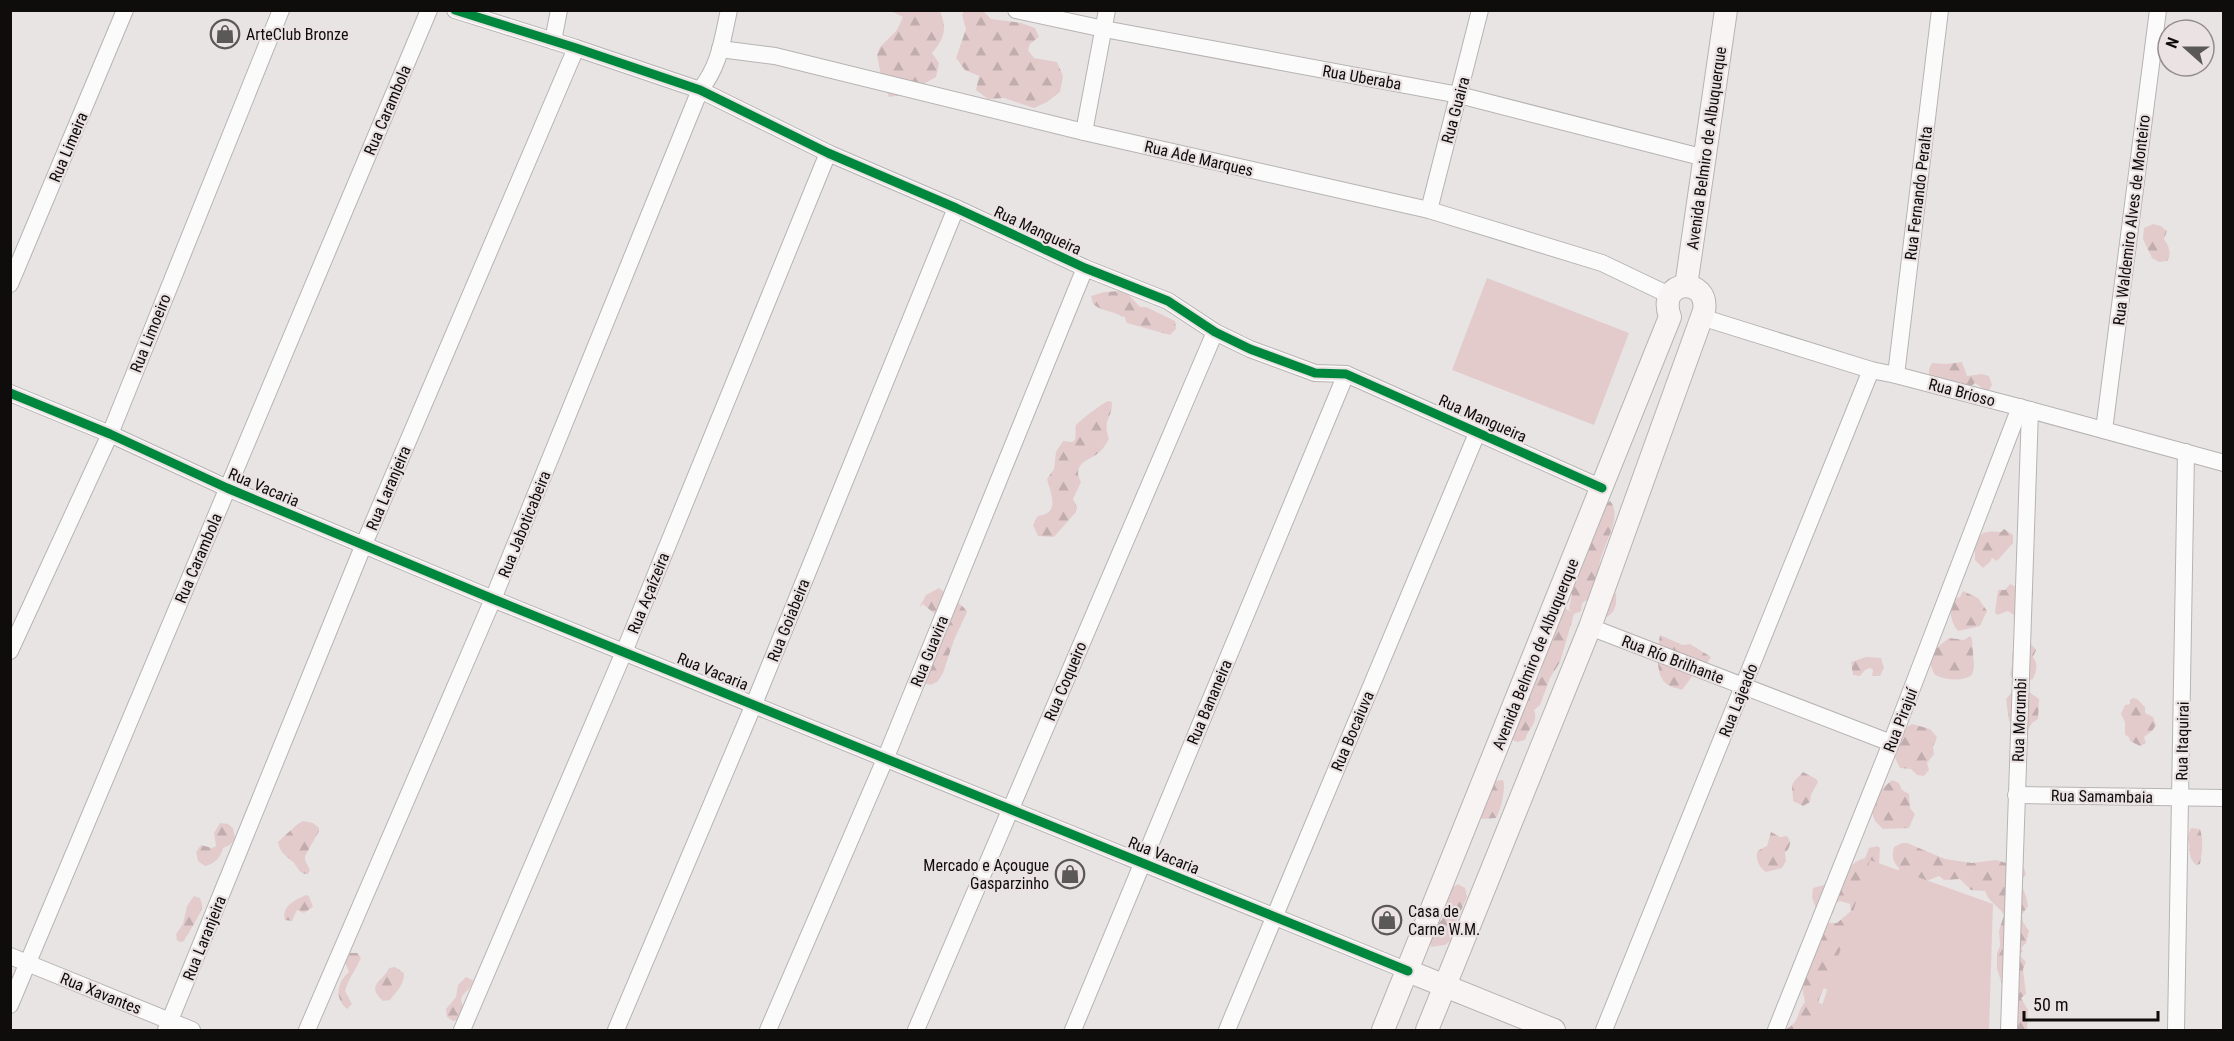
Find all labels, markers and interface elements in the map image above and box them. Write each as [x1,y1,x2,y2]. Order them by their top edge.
shop icon: ArteClub Bronze [209,18,241,50]
north arrow [2156,18,2216,78]
place label: ArteClub Bronze [246,25,348,44]
text: N [2162,35,2183,51]
street label: Avenida Belmiro de Albuquerque [1683,45,1730,251]
street label: Rua Uberaba [1321,61,1403,94]
street label: Rua Carambola [360,62,415,158]
street label: Rua Guaira [1437,75,1473,146]
street label: Rua Limeira [45,109,92,185]
street label: Rua Waldemiro Alves de Monteiro [2109,114,2154,327]
street label: Rua Fernando Peralta [1901,125,1936,261]
street label: Rua Ade Marques [1143,137,1255,180]
street label: Rua Mangueira [991,202,1084,259]
street label: Rua Limoeiro [126,291,175,375]
street label: Rua Brioso [1926,374,1997,410]
street label: Rua Mangueira [1436,391,1530,446]
street label: Rua Laranjeira [362,443,415,533]
street label: Rua Vacaria [226,464,302,511]
street label: Rua Jaboticabeira [494,468,555,580]
street label: Rua Carambola [171,510,226,606]
street label: Rua Açaízeira [624,550,673,637]
street label: Avenida Belmiro de Albuquerque [1488,556,1583,753]
street label: Rua Goiabeira [763,576,814,664]
street label: Rua Guavira [907,613,952,690]
street label: Rua Río Brilhante [1619,631,1727,688]
street label: Rua Coqueiro [1040,639,1091,724]
street label: Rua Vacaria [674,649,751,694]
street label: Rua Bananeira [1183,657,1236,748]
street label: Rua Lajeado [1715,661,1762,740]
street label: Rua Morumbi [2009,678,2030,762]
street label: Rua Pirajuí [1880,684,1922,755]
street label: Rua Bocaiuva [1327,688,1378,774]
street label: Rua Itaquirai [2172,701,2193,781]
street label: Rua Samambaia [2051,786,2153,807]
street label: Rua Vacaria [1125,833,1202,878]
place label: Mercado e Açougue Gasparzinho [923,856,1049,893]
shop icon: Mercado e Açougue Gasparzinho [1054,858,1086,890]
street label: Rua Laranjeira [179,893,230,983]
place label: Casa de Carne W.M. [1408,902,1480,939]
shop icon: Casa de Carne W.M. [1371,904,1403,936]
street label: Rua Xavantes [58,969,144,1018]
scale bar [2024,984,2158,1022]
text: 50 m [2033,994,2068,1015]

